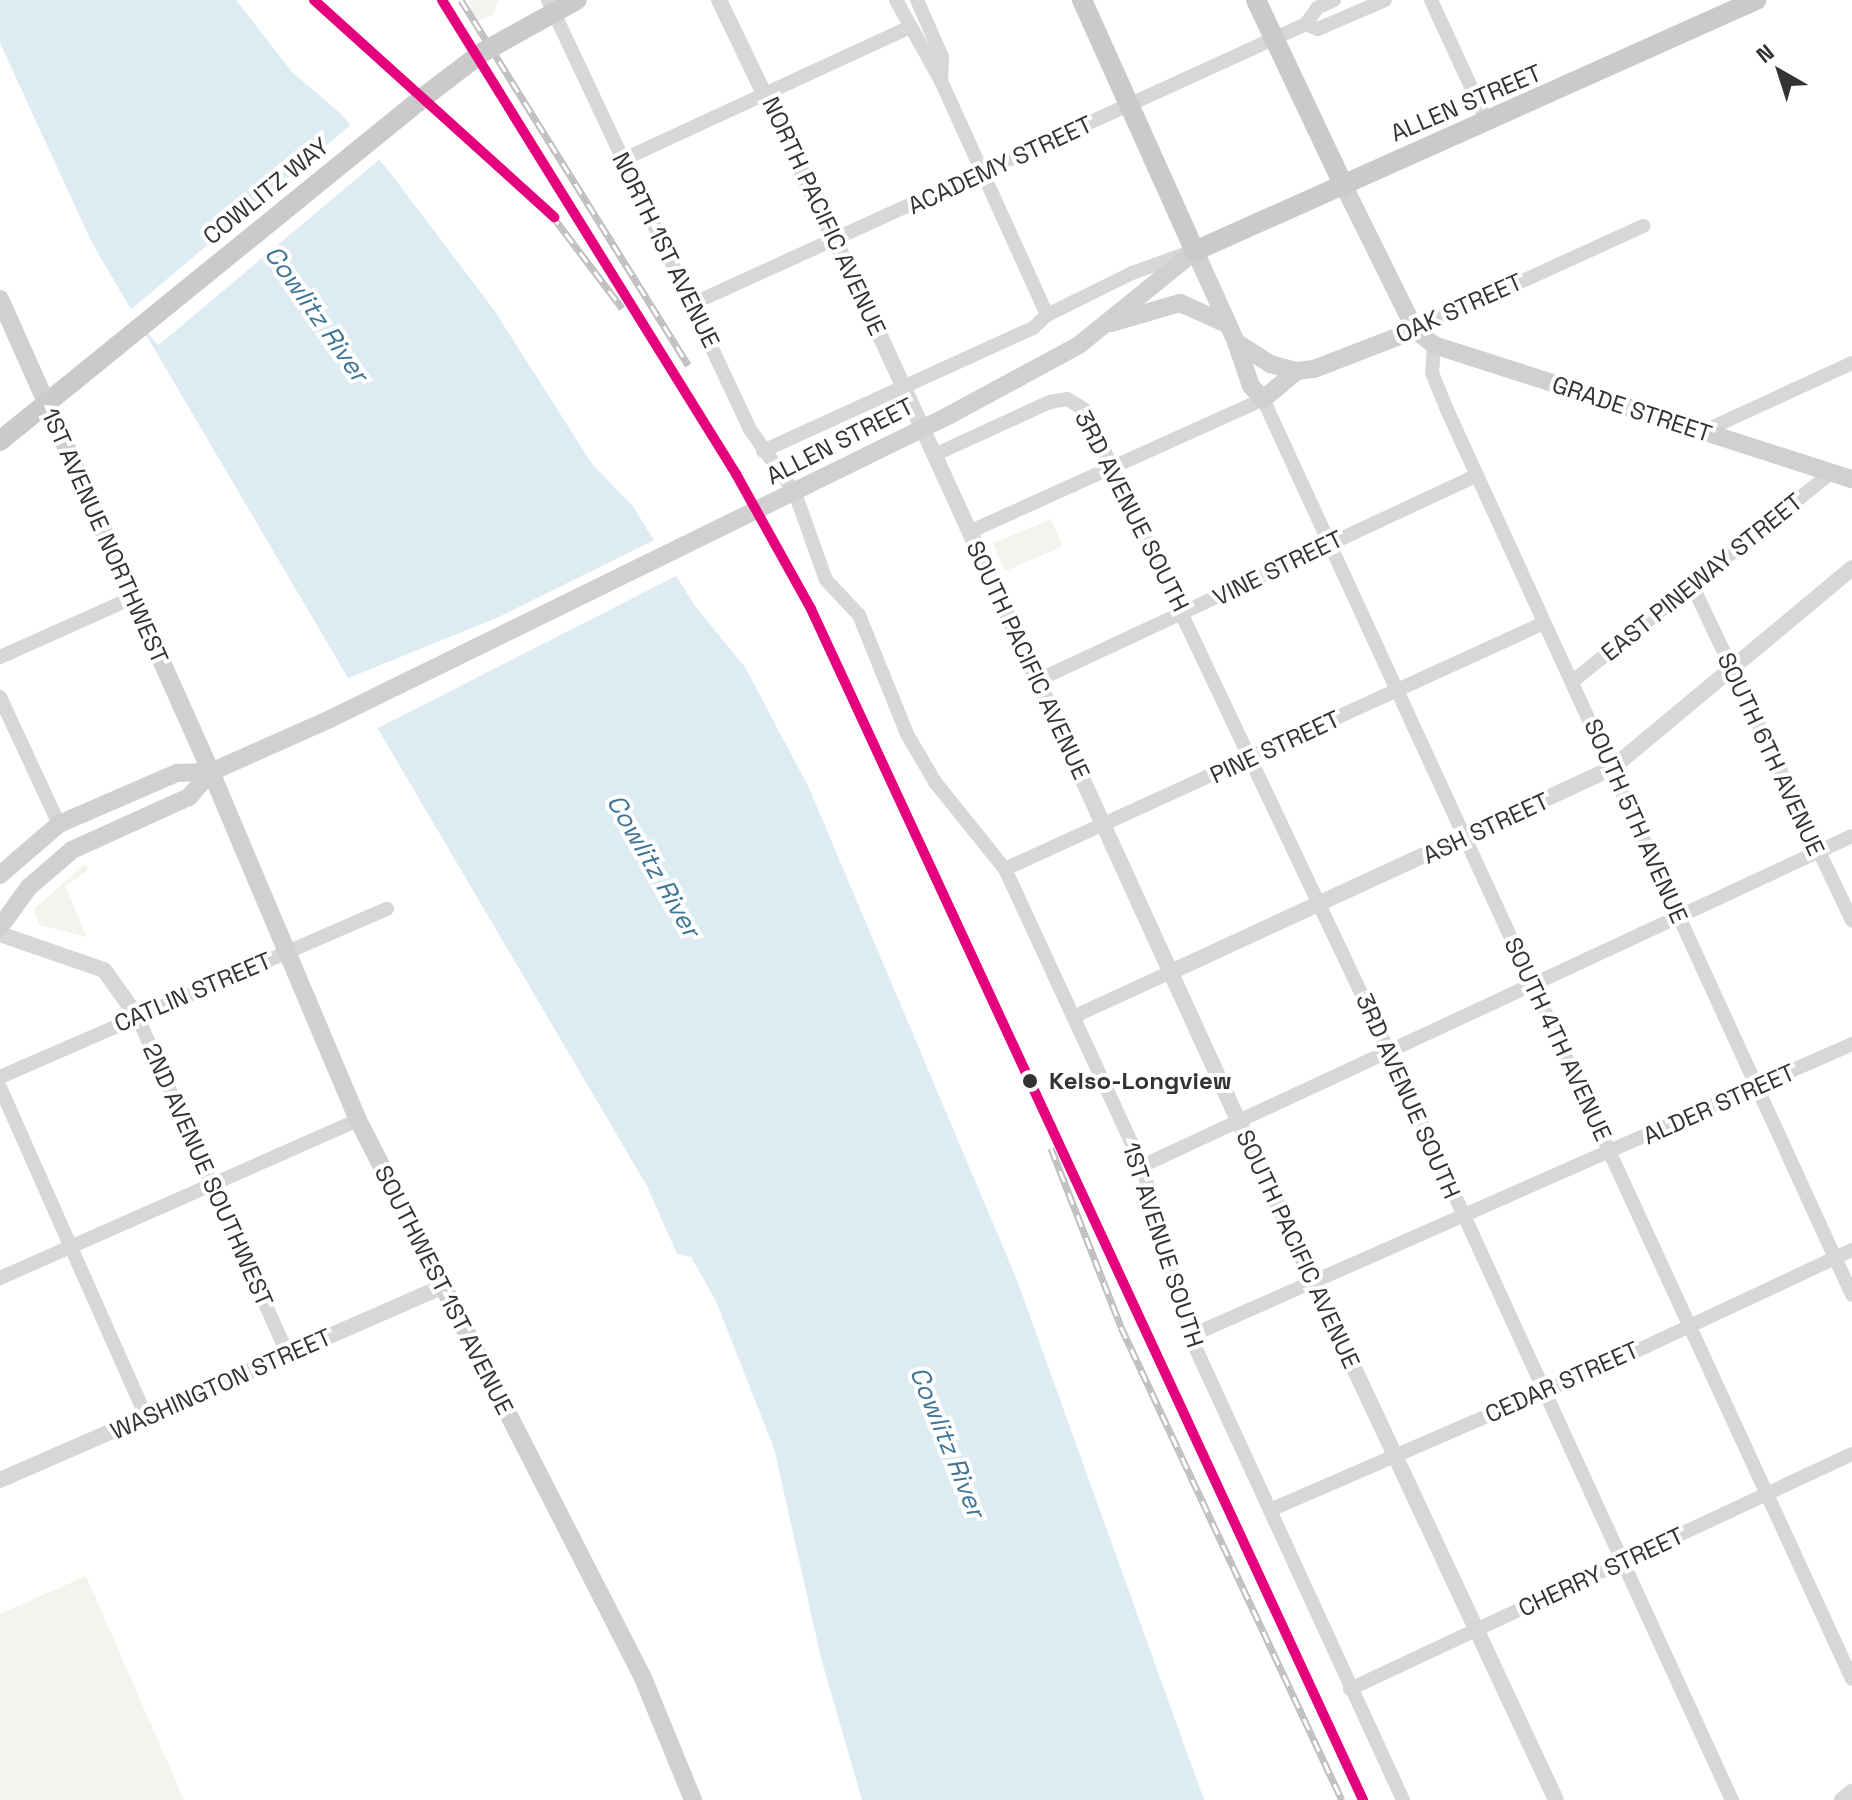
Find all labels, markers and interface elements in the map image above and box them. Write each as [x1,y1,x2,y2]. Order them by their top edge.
north arrow [1740,32,1820,112]
text: N [1750,38,1779,69]
street label: ALLEN STREET [1386,58,1546,148]
street label: NORTH PACIFIC AVENUE [756,92,892,340]
street label: ACADEMY STREET [903,110,1097,220]
street label: COWLITZ WAY [197,131,335,251]
street label: NORTH 1ST AVENUE [606,147,726,353]
water label: Cowlitz River [257,240,375,388]
street label: OAK STREET [1391,267,1527,349]
street label: GRADE STREET [1549,370,1715,448]
street label: ALLEN STREET [762,392,918,490]
street label: 1ST AVENUE NORTHWEST [35,403,175,669]
street label: 3RD AVENUE SOUTH [1069,405,1195,617]
street label: EAST PINEWAY STREET [1595,487,1809,667]
street label: VINE STREET [1208,524,1348,612]
street label: SOUTH PACIFIC AVENUE [960,536,1096,784]
street label: SOUTH 6TH AVENUE [1711,648,1831,860]
street label: PINE STREET [1205,704,1345,790]
street label: SOUTH 5TH AVENUE [1578,714,1694,928]
street label: ASH STREET [1418,786,1554,870]
water label: Cowlitz River [600,789,706,943]
street label: SOUTH 4TH AVENUE [1498,933,1618,1145]
street label: CATLIN STREET [110,946,276,1038]
street label: 3RD AVENUE SOUTH [1350,989,1466,1203]
street label: 2ND AVENUE SOUTHWEST [137,1039,279,1311]
street label: ALDER STREET [1639,1058,1799,1150]
place label: Kelso-Longview [1049,1067,1231,1095]
marker: Kelso-Longview [1018,1069,1042,1093]
street label: SOUTH PACIFIC AVENUE [1230,1125,1366,1373]
street label: 1ST AVENUE SOUTH [1116,1138,1210,1352]
street label: SOUTHWEST 1ST AVENUE [368,1160,520,1420]
street label: WASHINGTON STREET [106,1322,336,1446]
street label: CEDAR STREET [1481,1335,1643,1429]
water label: Cowlitz River [903,1362,991,1522]
street label: CHERRY STREET [1513,1521,1689,1623]

